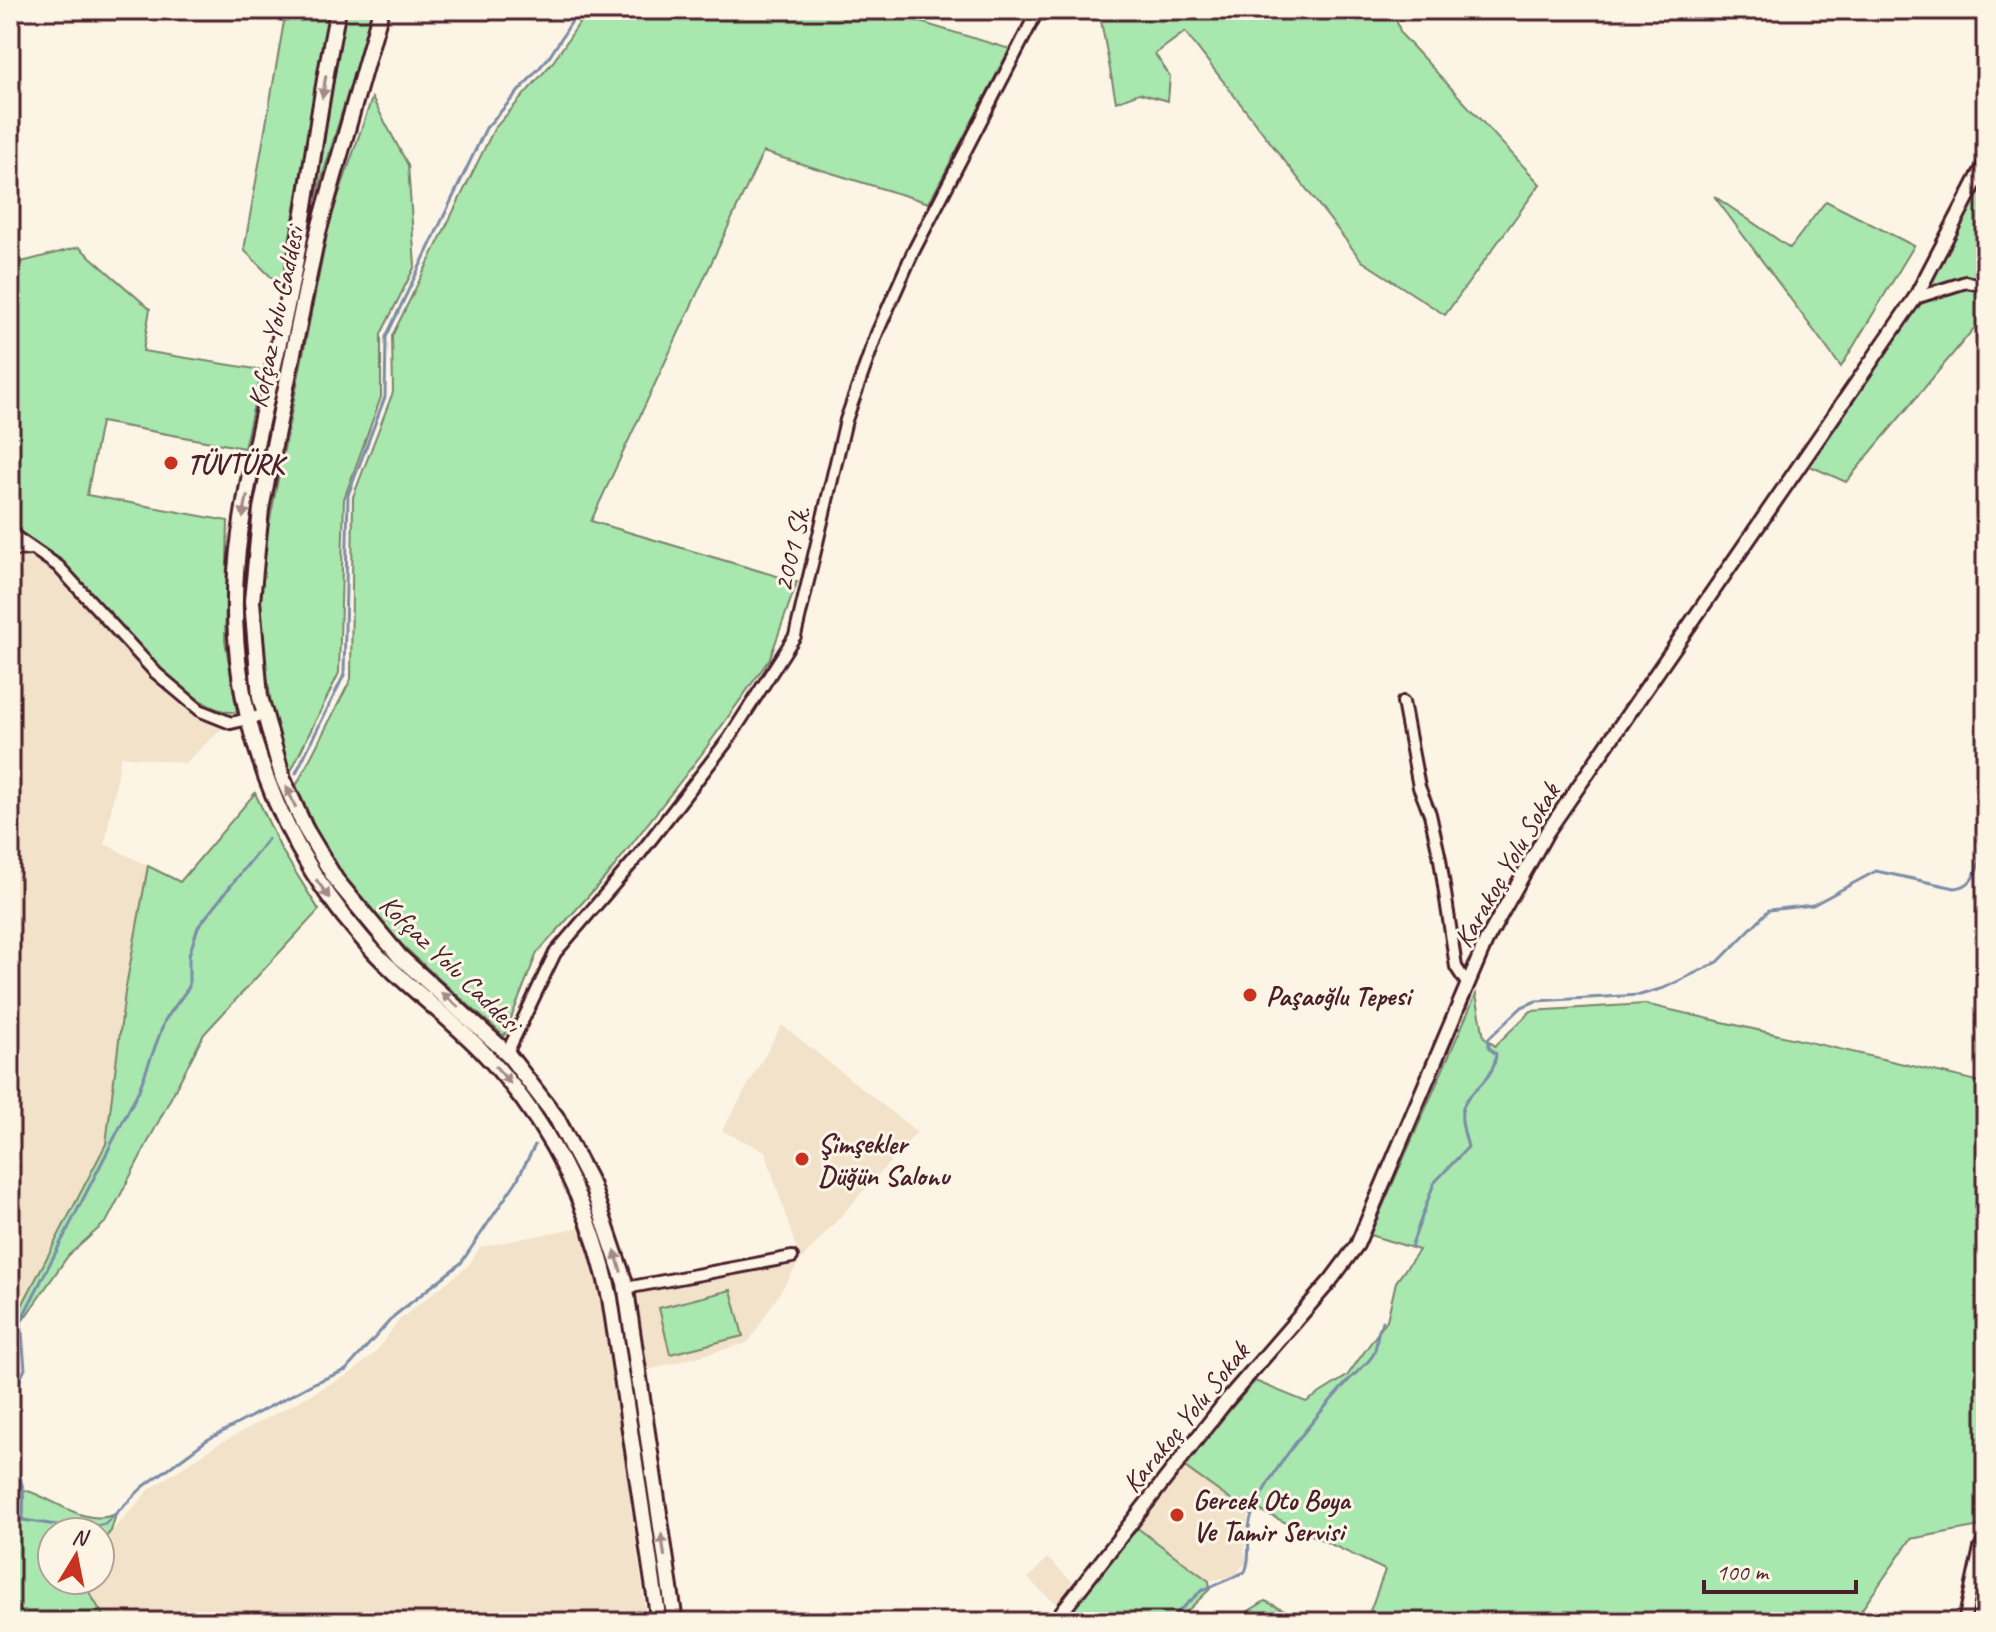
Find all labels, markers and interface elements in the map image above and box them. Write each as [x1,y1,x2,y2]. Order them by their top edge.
one-way arrow [318,75,330,100]
street label: Kofçaz Yolu Caddesi [239,220,313,411]
place label: TÜVTÜRK [187,446,288,481]
marker: TÜVTÜRK [162,454,180,472]
one-way arrow [238,495,250,520]
street label: 2001 Sk. [765,502,818,595]
street label: Karakoç Yolu Sokak [1445,775,1568,953]
one-way arrow [284,786,297,809]
one-way arrow [315,878,330,899]
street label: Kofçaz Yolu Caddesi [372,887,532,1043]
place label: Paşaoğlu Tepesi [1266,978,1414,1013]
marker: Paşaoğlu Tepesi [1241,986,1259,1004]
one-way arrow [440,992,460,1009]
one-way arrow [494,1065,511,1085]
place label: Şimşekler Düğün Salonu [818,1126,952,1193]
marker: Şimşekler Düğün Salonu [793,1150,811,1168]
one-way arrow [611,1248,624,1272]
street label: Karakoç Yolu Sokak [1114,1334,1258,1500]
place label: Gercek Oto Boya Ve Tamir Servisi [1193,1482,1352,1549]
marker: Gercek Oto Boya Ve Tamir Servisi [1168,1506,1186,1524]
north arrow [36,1516,116,1596]
text: N [70,1522,92,1553]
one-way arrow [656,1532,669,1557]
scale bar [1704,1544,1856,1594]
text: 100 m [1716,1557,1770,1587]

